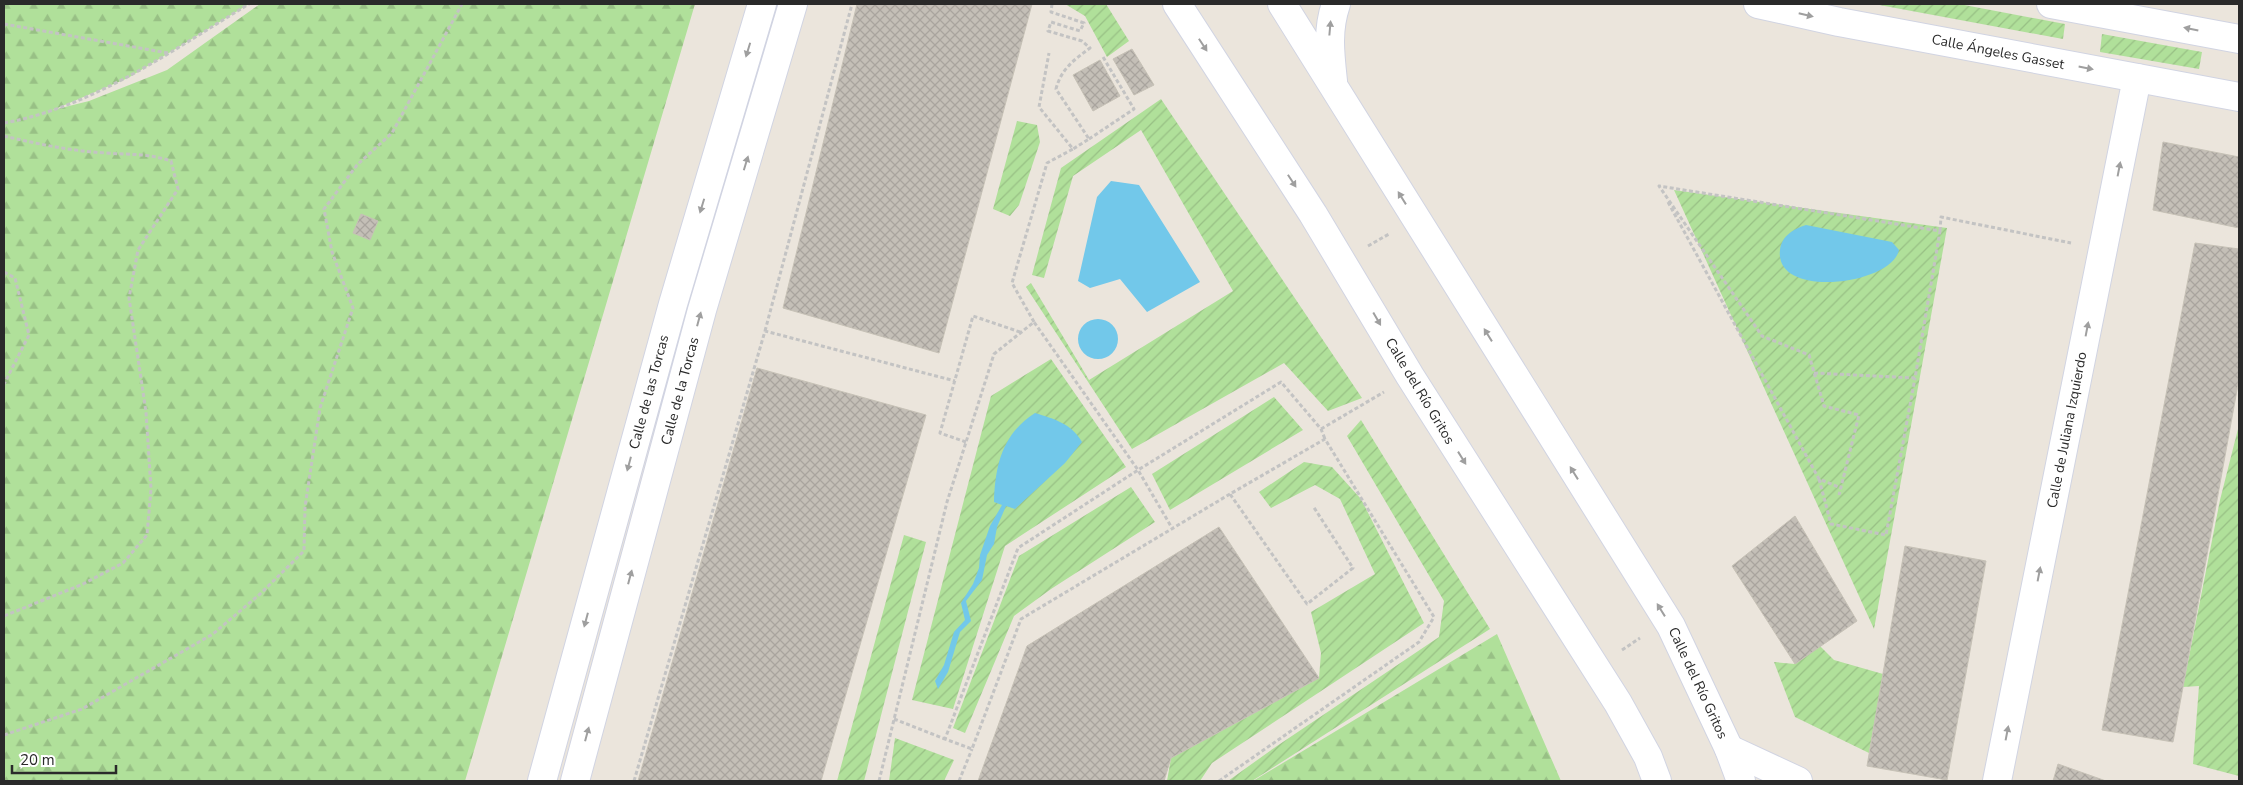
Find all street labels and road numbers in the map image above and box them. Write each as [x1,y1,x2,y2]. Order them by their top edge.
street label: Calle Ángeles Gasset [1930,30,2066,74]
street label: Calle de las Torcas [625,332,673,451]
street label: Calle del Río Gritos [1381,334,1459,448]
street label: Calle de la Torcas [656,335,704,447]
street label: Calle de Juliana Izquierdo [2043,350,2092,510]
street label: Calle del Río Gritos [1664,624,1732,742]

